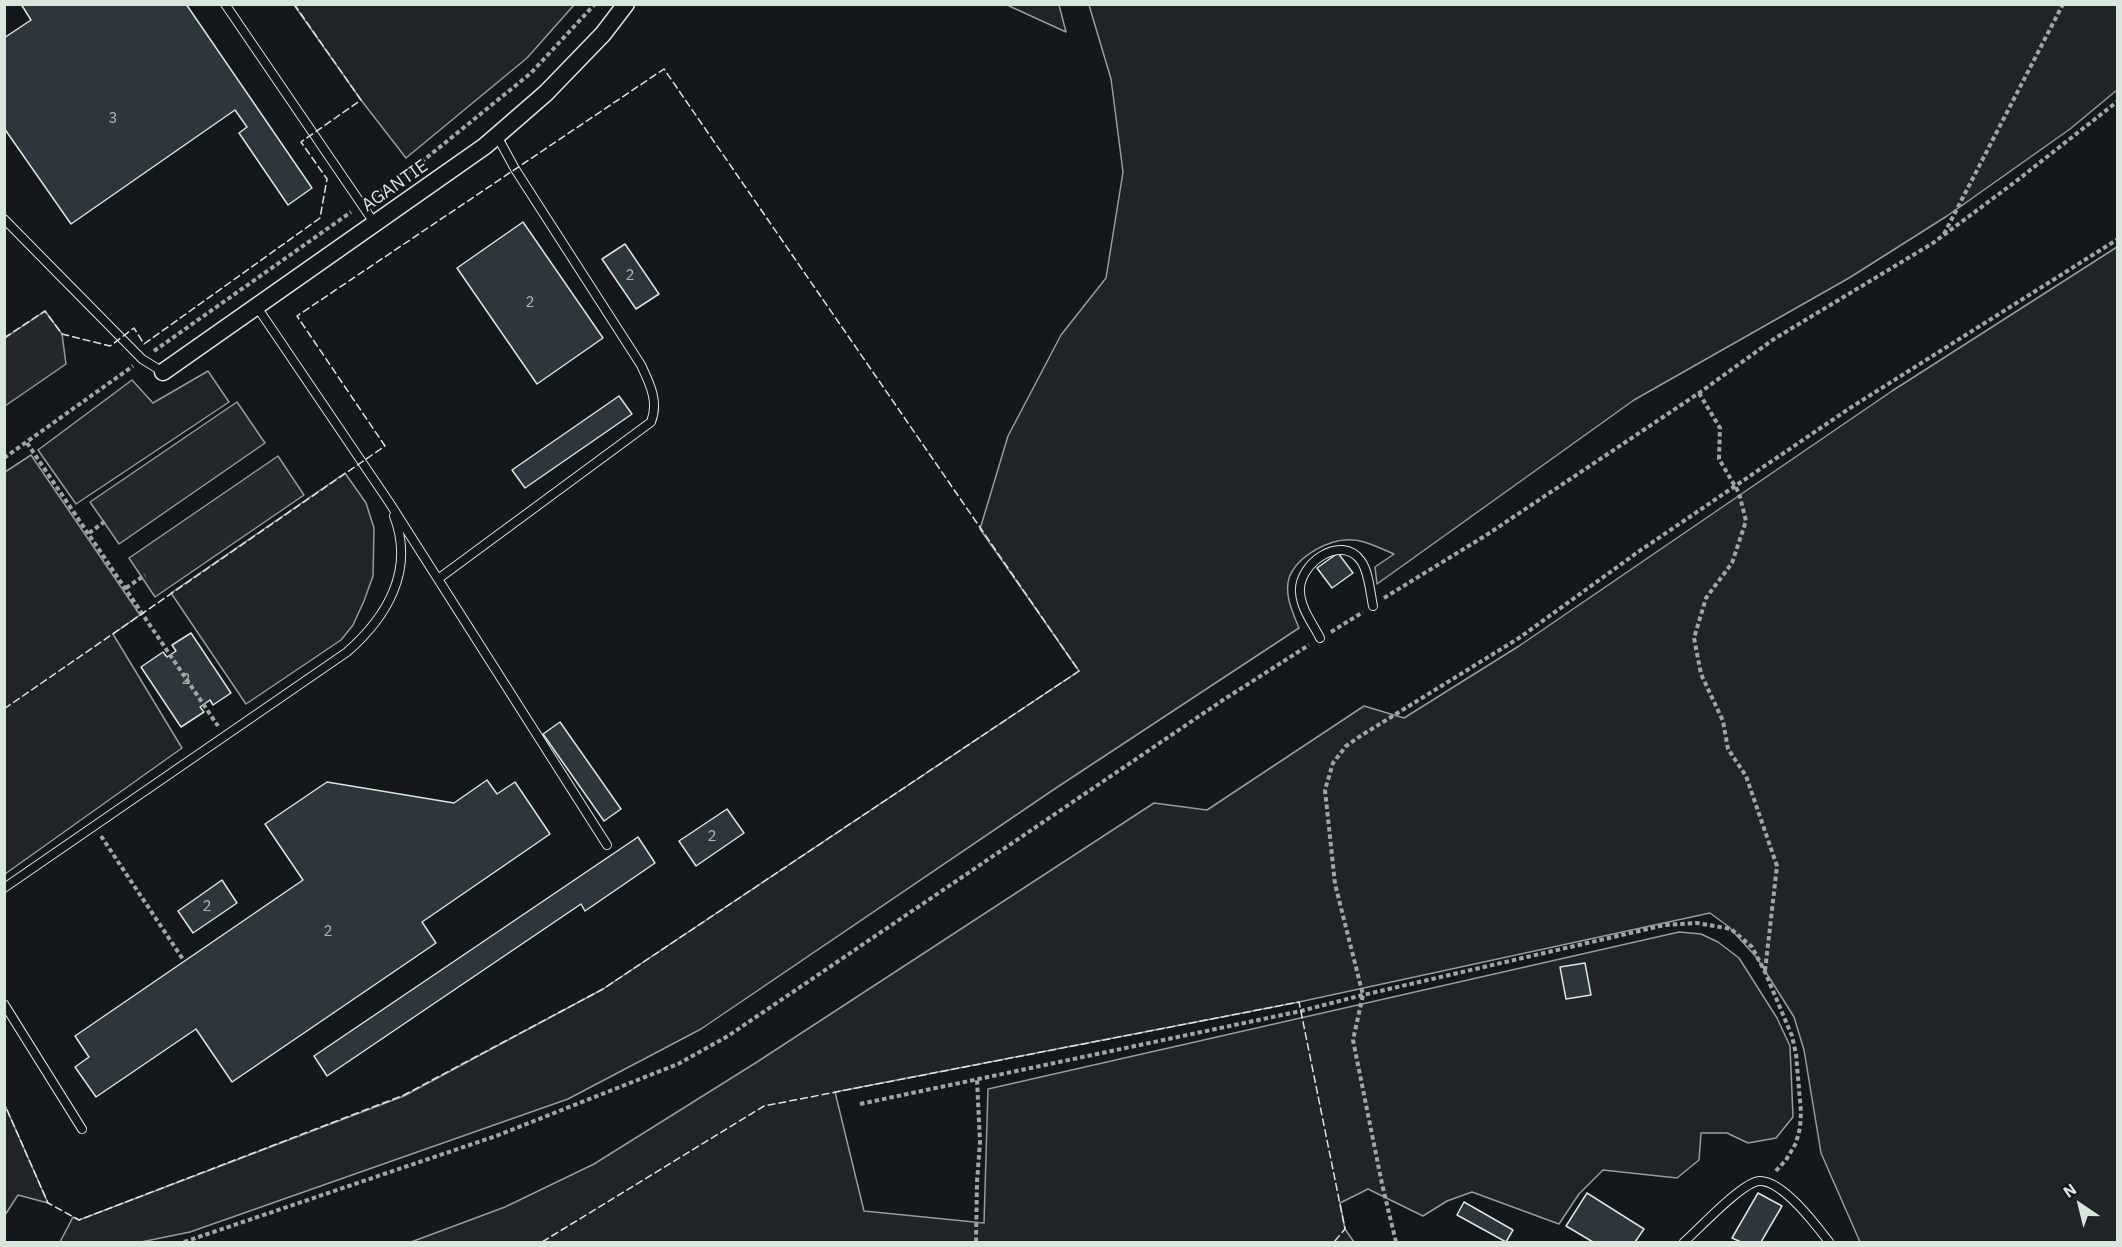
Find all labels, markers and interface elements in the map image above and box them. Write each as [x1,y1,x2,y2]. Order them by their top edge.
house number: 3 [109,110,117,128]
street label: AGANTIE [358,155,432,217]
house number: 2 [626,267,634,285]
house number: 2 [526,294,534,312]
house number: 2 [182,671,190,689]
house number: 2 [708,828,716,846]
house number: 2 [203,898,211,916]
house number: 2 [324,923,332,941]
north arrow [2050,1175,2110,1235]
text: N [2059,1179,2080,1202]

